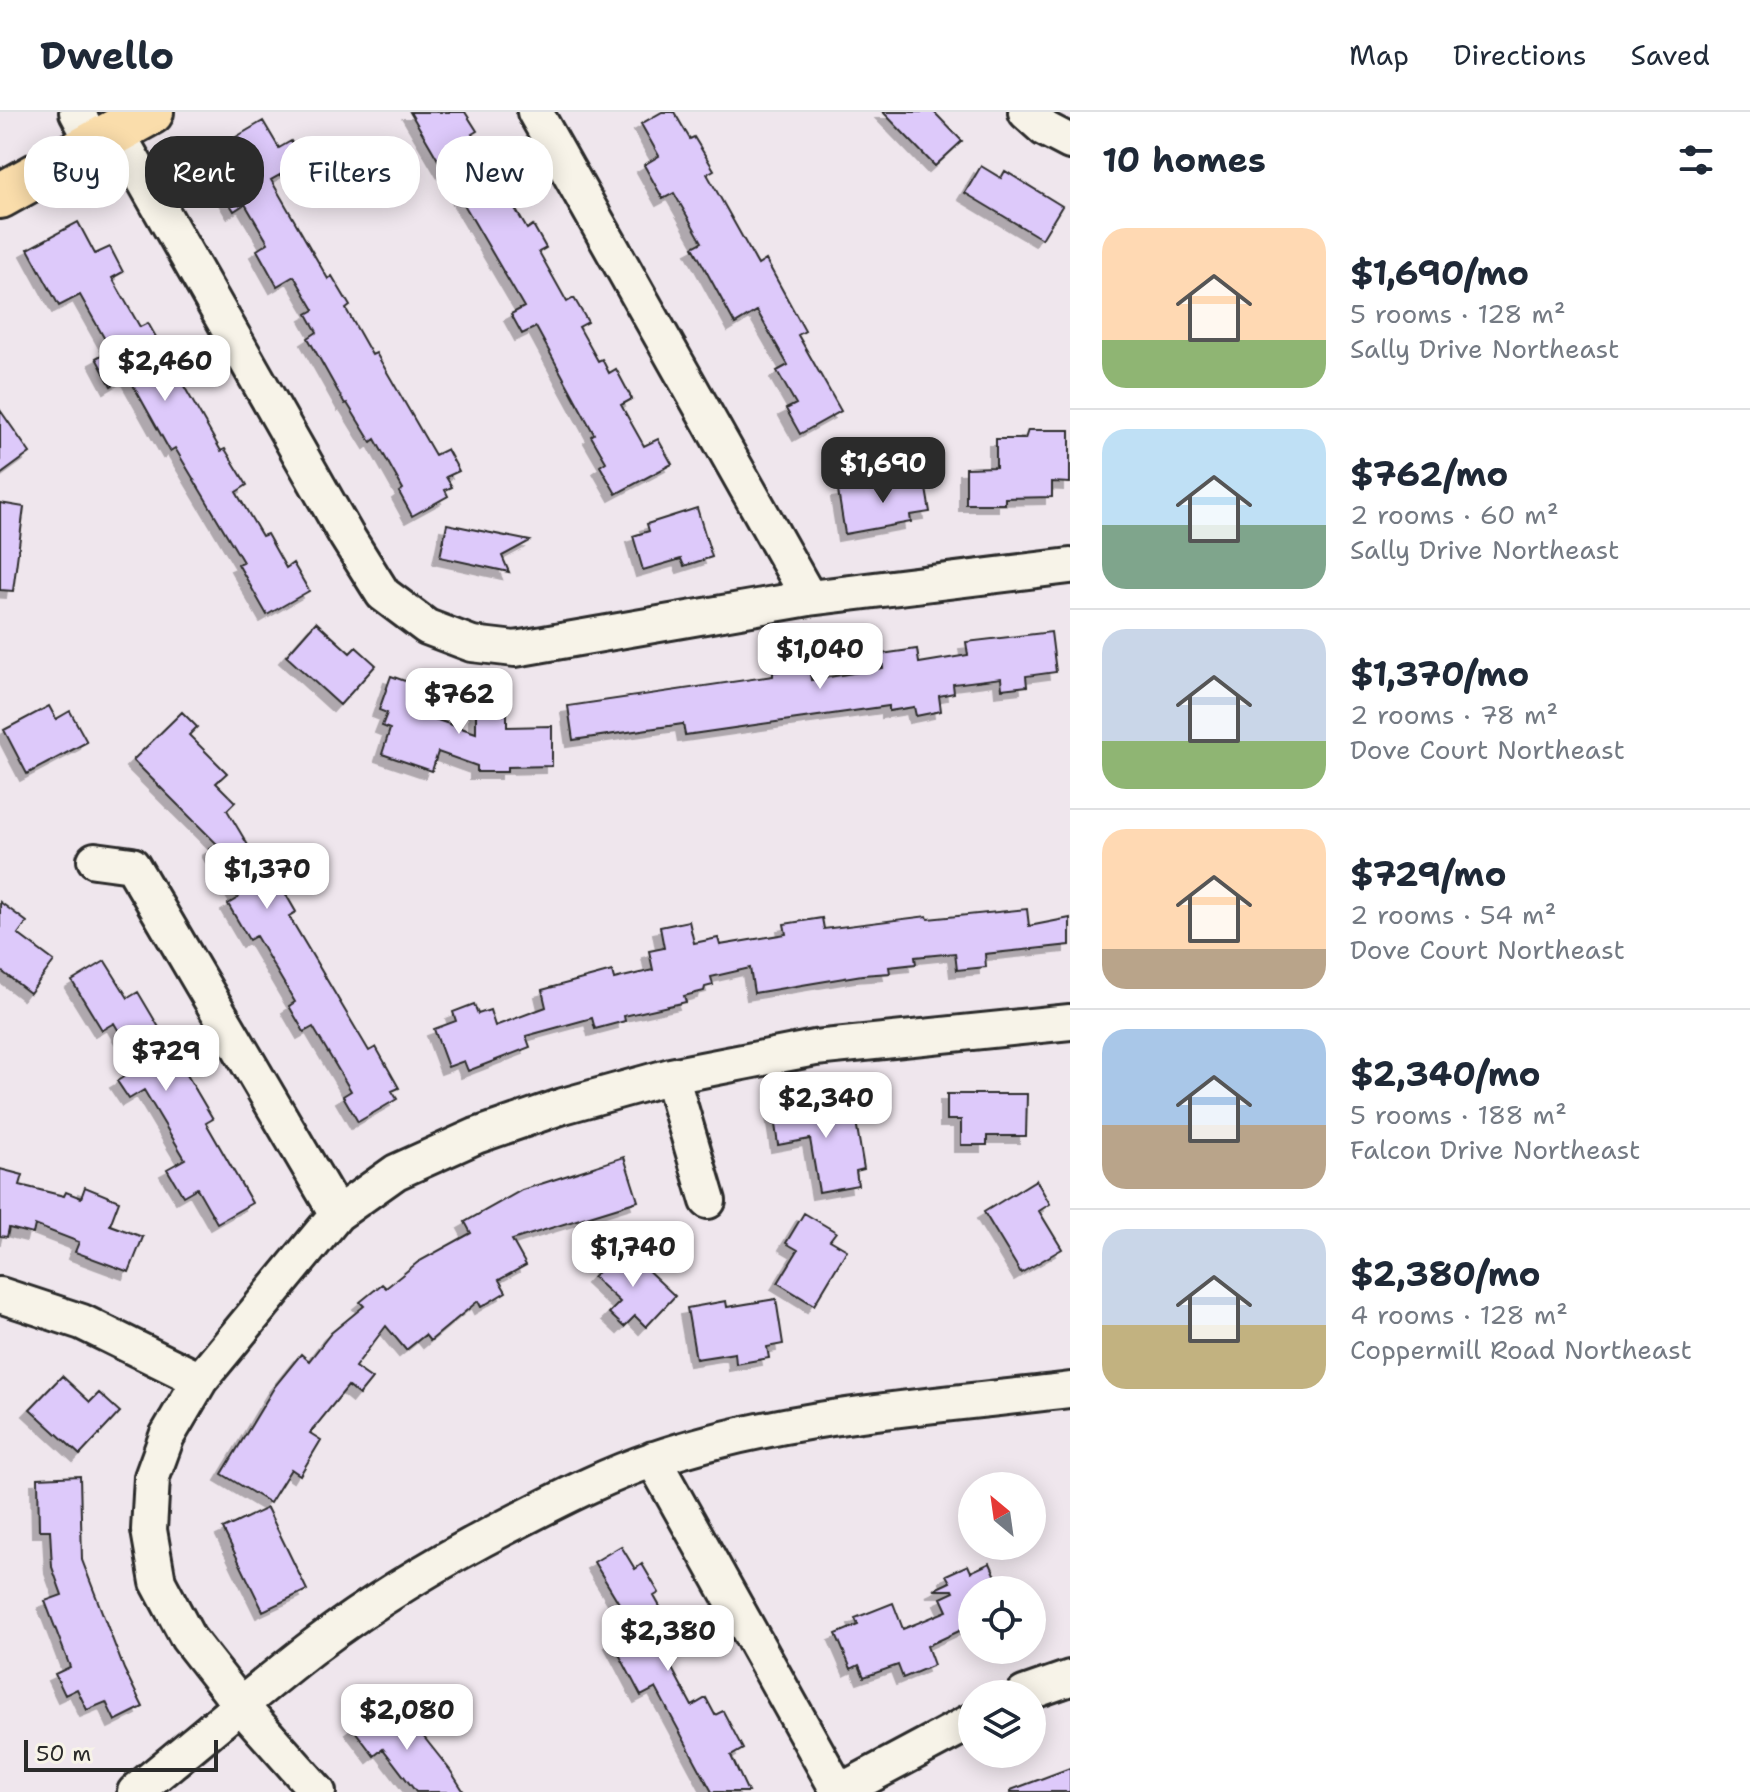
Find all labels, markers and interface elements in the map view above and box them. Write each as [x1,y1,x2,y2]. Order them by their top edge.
text: Dwello [40,30,174,81]
text: Map [1349,36,1409,74]
text: Directions [1453,36,1587,74]
text: Saved [1631,36,1710,74]
chip: Buy [24,136,129,208]
chip: Rent [145,136,264,208]
chip: Filters [280,136,420,208]
chip: New [436,136,553,208]
text: 10 homes [1102,137,1266,183]
icon: filters [1674,138,1718,182]
text: $1,690/mo [1350,250,1529,296]
icon: home [1166,260,1262,356]
text: 5 rooms · 128 m² [1350,296,1566,331]
text: Sally Drive Northeast [1350,331,1619,366]
pin: $2,460 [100,335,230,403]
text: $2,460 [117,343,213,378]
pin: $1,690 [818,437,948,505]
text: $1,690 [839,445,927,480]
text: $762/mo [1350,451,1508,497]
icon: home [1166,461,1262,557]
text: 2 rooms · 60 m² [1350,497,1559,532]
text: Sally Drive Northeast [1350,532,1619,567]
pin: $1,040 [755,623,885,691]
text: $1,040 [776,631,864,666]
text: $1,370/mo [1350,651,1529,697]
icon: home [1166,661,1262,757]
pin: $762 [412,668,506,736]
text: $762 [424,676,494,711]
text: 2 rooms · 78 m² [1350,697,1558,732]
text: Dove Court Northeast [1350,732,1625,767]
pin: $1,370 [202,843,332,911]
text: $1,370 [223,851,311,886]
text: $729/mo [1350,851,1507,897]
icon: home [1166,861,1262,957]
text: 2 rooms · 54 m² [1350,897,1556,932]
text: Dove Court Northeast [1350,932,1625,967]
pin: $729 [119,1025,213,1093]
text: $729 [131,1033,201,1068]
text: $2,340/mo [1350,1051,1541,1097]
icon: home [1166,1061,1262,1157]
pin: $2,340 [761,1072,891,1140]
text: $2,340 [778,1080,874,1115]
text: 5 rooms · 188 m² [1350,1097,1567,1132]
text: Falcon Drive Northeast [1350,1132,1640,1167]
pin: $1,740 [568,1221,698,1289]
text: $1,740 [590,1229,676,1264]
text: $2,380/mo [1350,1251,1541,1297]
icon: home [1166,1261,1262,1357]
text: 4 rooms · 128 m² [1350,1297,1568,1332]
text: Coppermill Road Northeast [1350,1332,1692,1367]
north arrow [958,1472,1046,1560]
map controls [958,1472,1046,1768]
button: locate [958,1576,1046,1664]
pin: $2,380 [603,1605,733,1673]
text: $2,380 [620,1613,716,1648]
button: layers [958,1680,1046,1768]
pin: $2,080 [342,1684,472,1752]
text: $2,080 [359,1692,455,1727]
scale bar [24,1736,218,1772]
text: 50 m [36,1739,91,1768]

